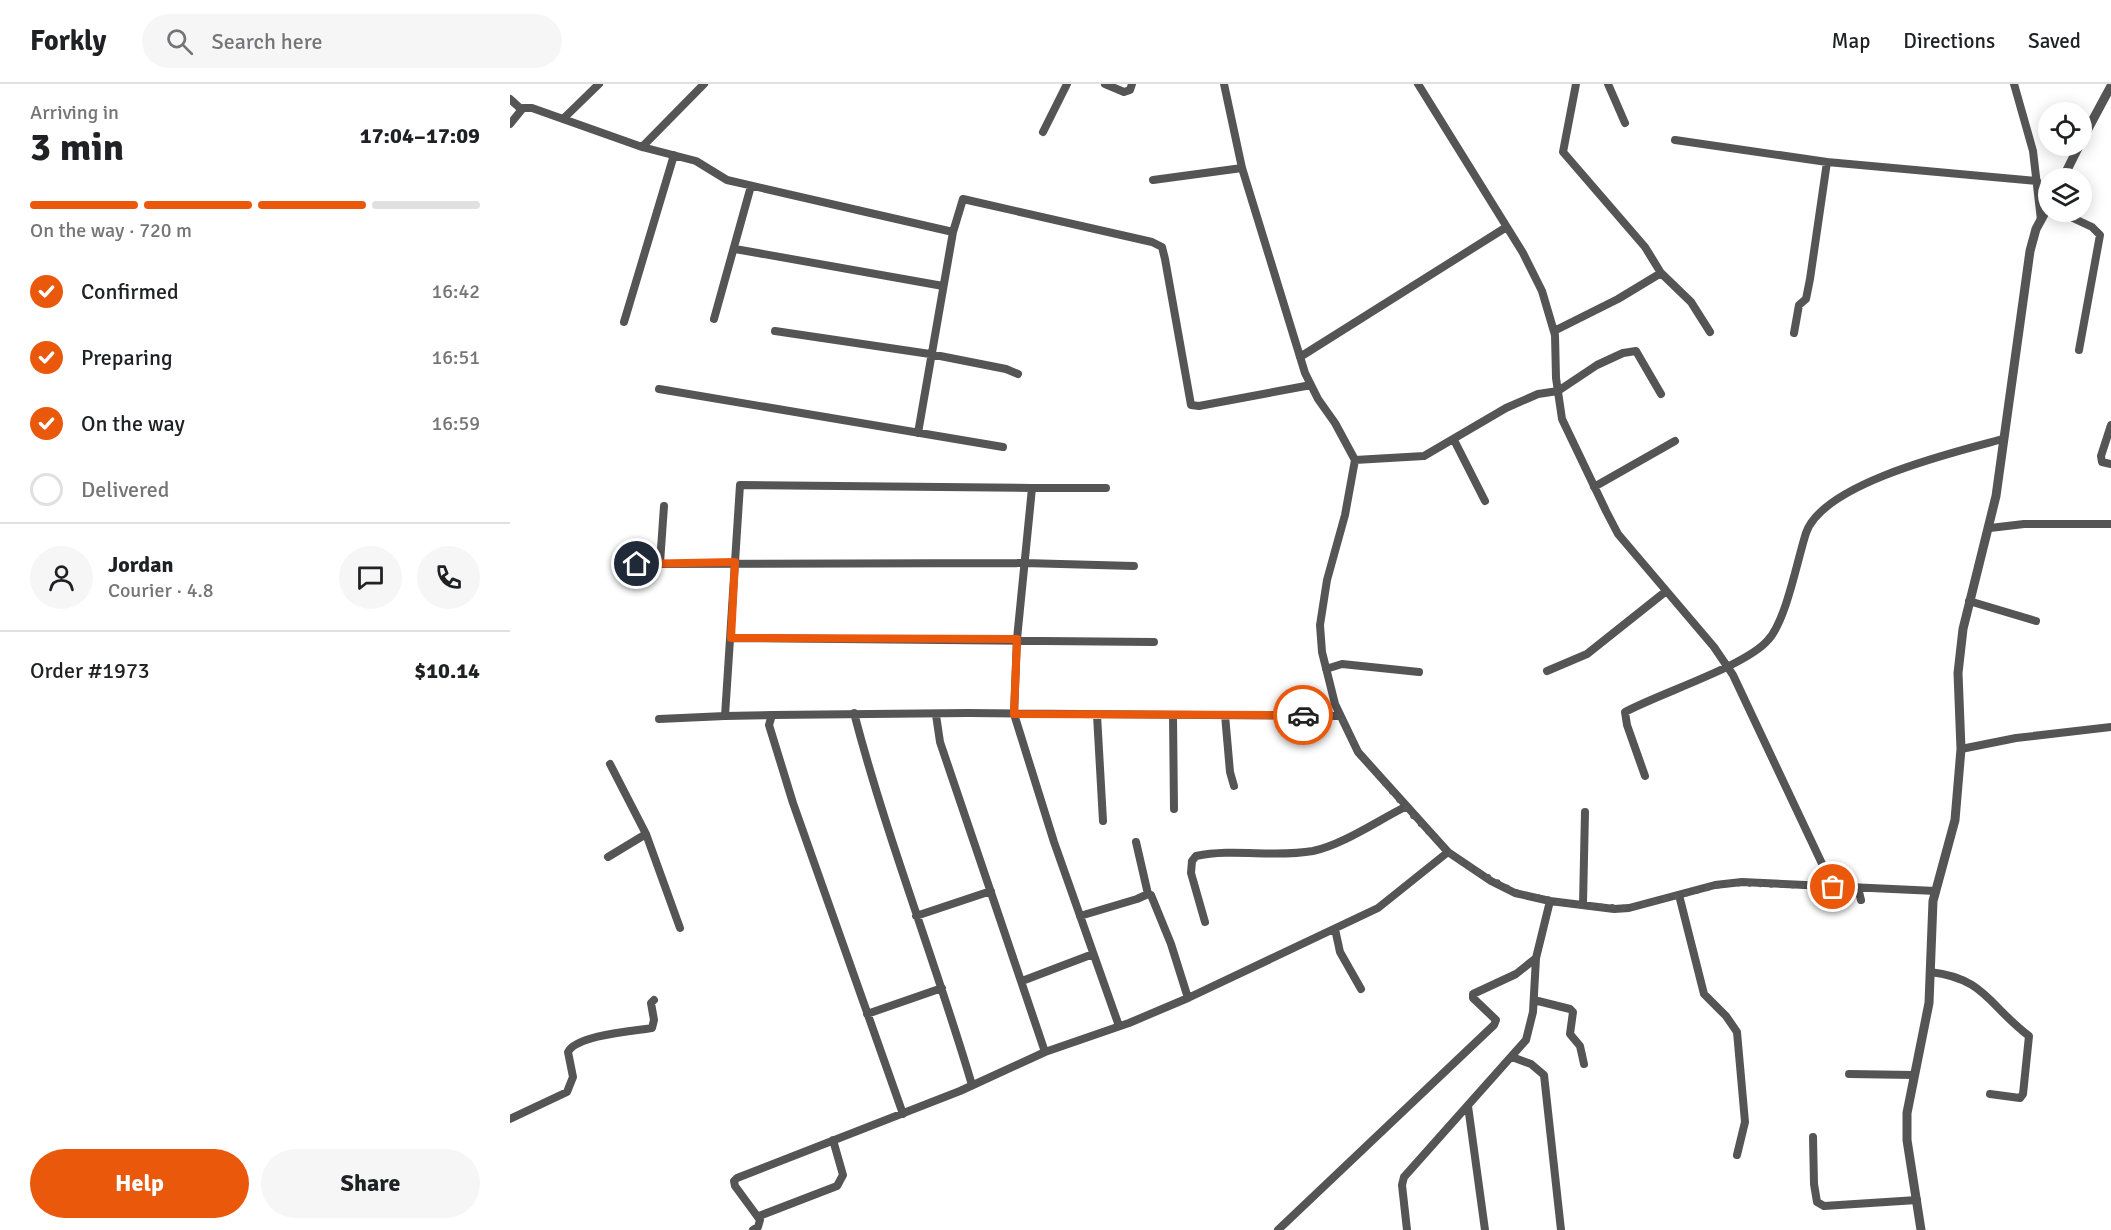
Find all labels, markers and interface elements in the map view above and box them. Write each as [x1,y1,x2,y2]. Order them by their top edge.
search box [142,14,562,68]
text: Forkly [30,24,106,58]
icon: search [163,25,196,58]
text: Search here [211,28,322,55]
text: Map [1832,28,1870,54]
text: Directions [1903,28,1995,54]
text: Saved [2028,28,2081,54]
text: Arriving in [30,100,119,125]
map controls [2038,102,2092,222]
button: locate [2038,102,2092,156]
text: 17:04–17:09 [360,122,480,149]
text: 3 min [30,123,124,171]
button: layers [2038,168,2092,222]
text: On the way · 720 m [30,218,192,243]
icon: check [30,275,63,308]
text: Confirmed [81,278,179,305]
text: 16:42 [431,279,480,304]
icon: check [30,341,63,374]
text: Preparing [81,344,173,371]
text: 16:51 [431,345,480,370]
icon: check [30,407,63,440]
text: On the way [81,410,185,437]
text: 16:59 [431,411,480,436]
text: Delivered [81,476,169,503]
pin [611,538,662,589]
button: person [30,546,93,609]
button: chat [339,546,402,609]
button: phone [417,546,480,609]
icon: home [620,547,653,580]
text: Jordan [108,551,174,578]
text: Courier · 4.8 [108,578,214,603]
text: Order #1973 [30,657,150,684]
text: $10.14 [414,657,480,684]
courier [1273,685,1333,745]
icon: car [1287,699,1320,732]
pin [1807,861,1858,912]
icon: bag [1816,870,1849,903]
button: Help [30,1149,249,1218]
button: Share [261,1149,480,1218]

